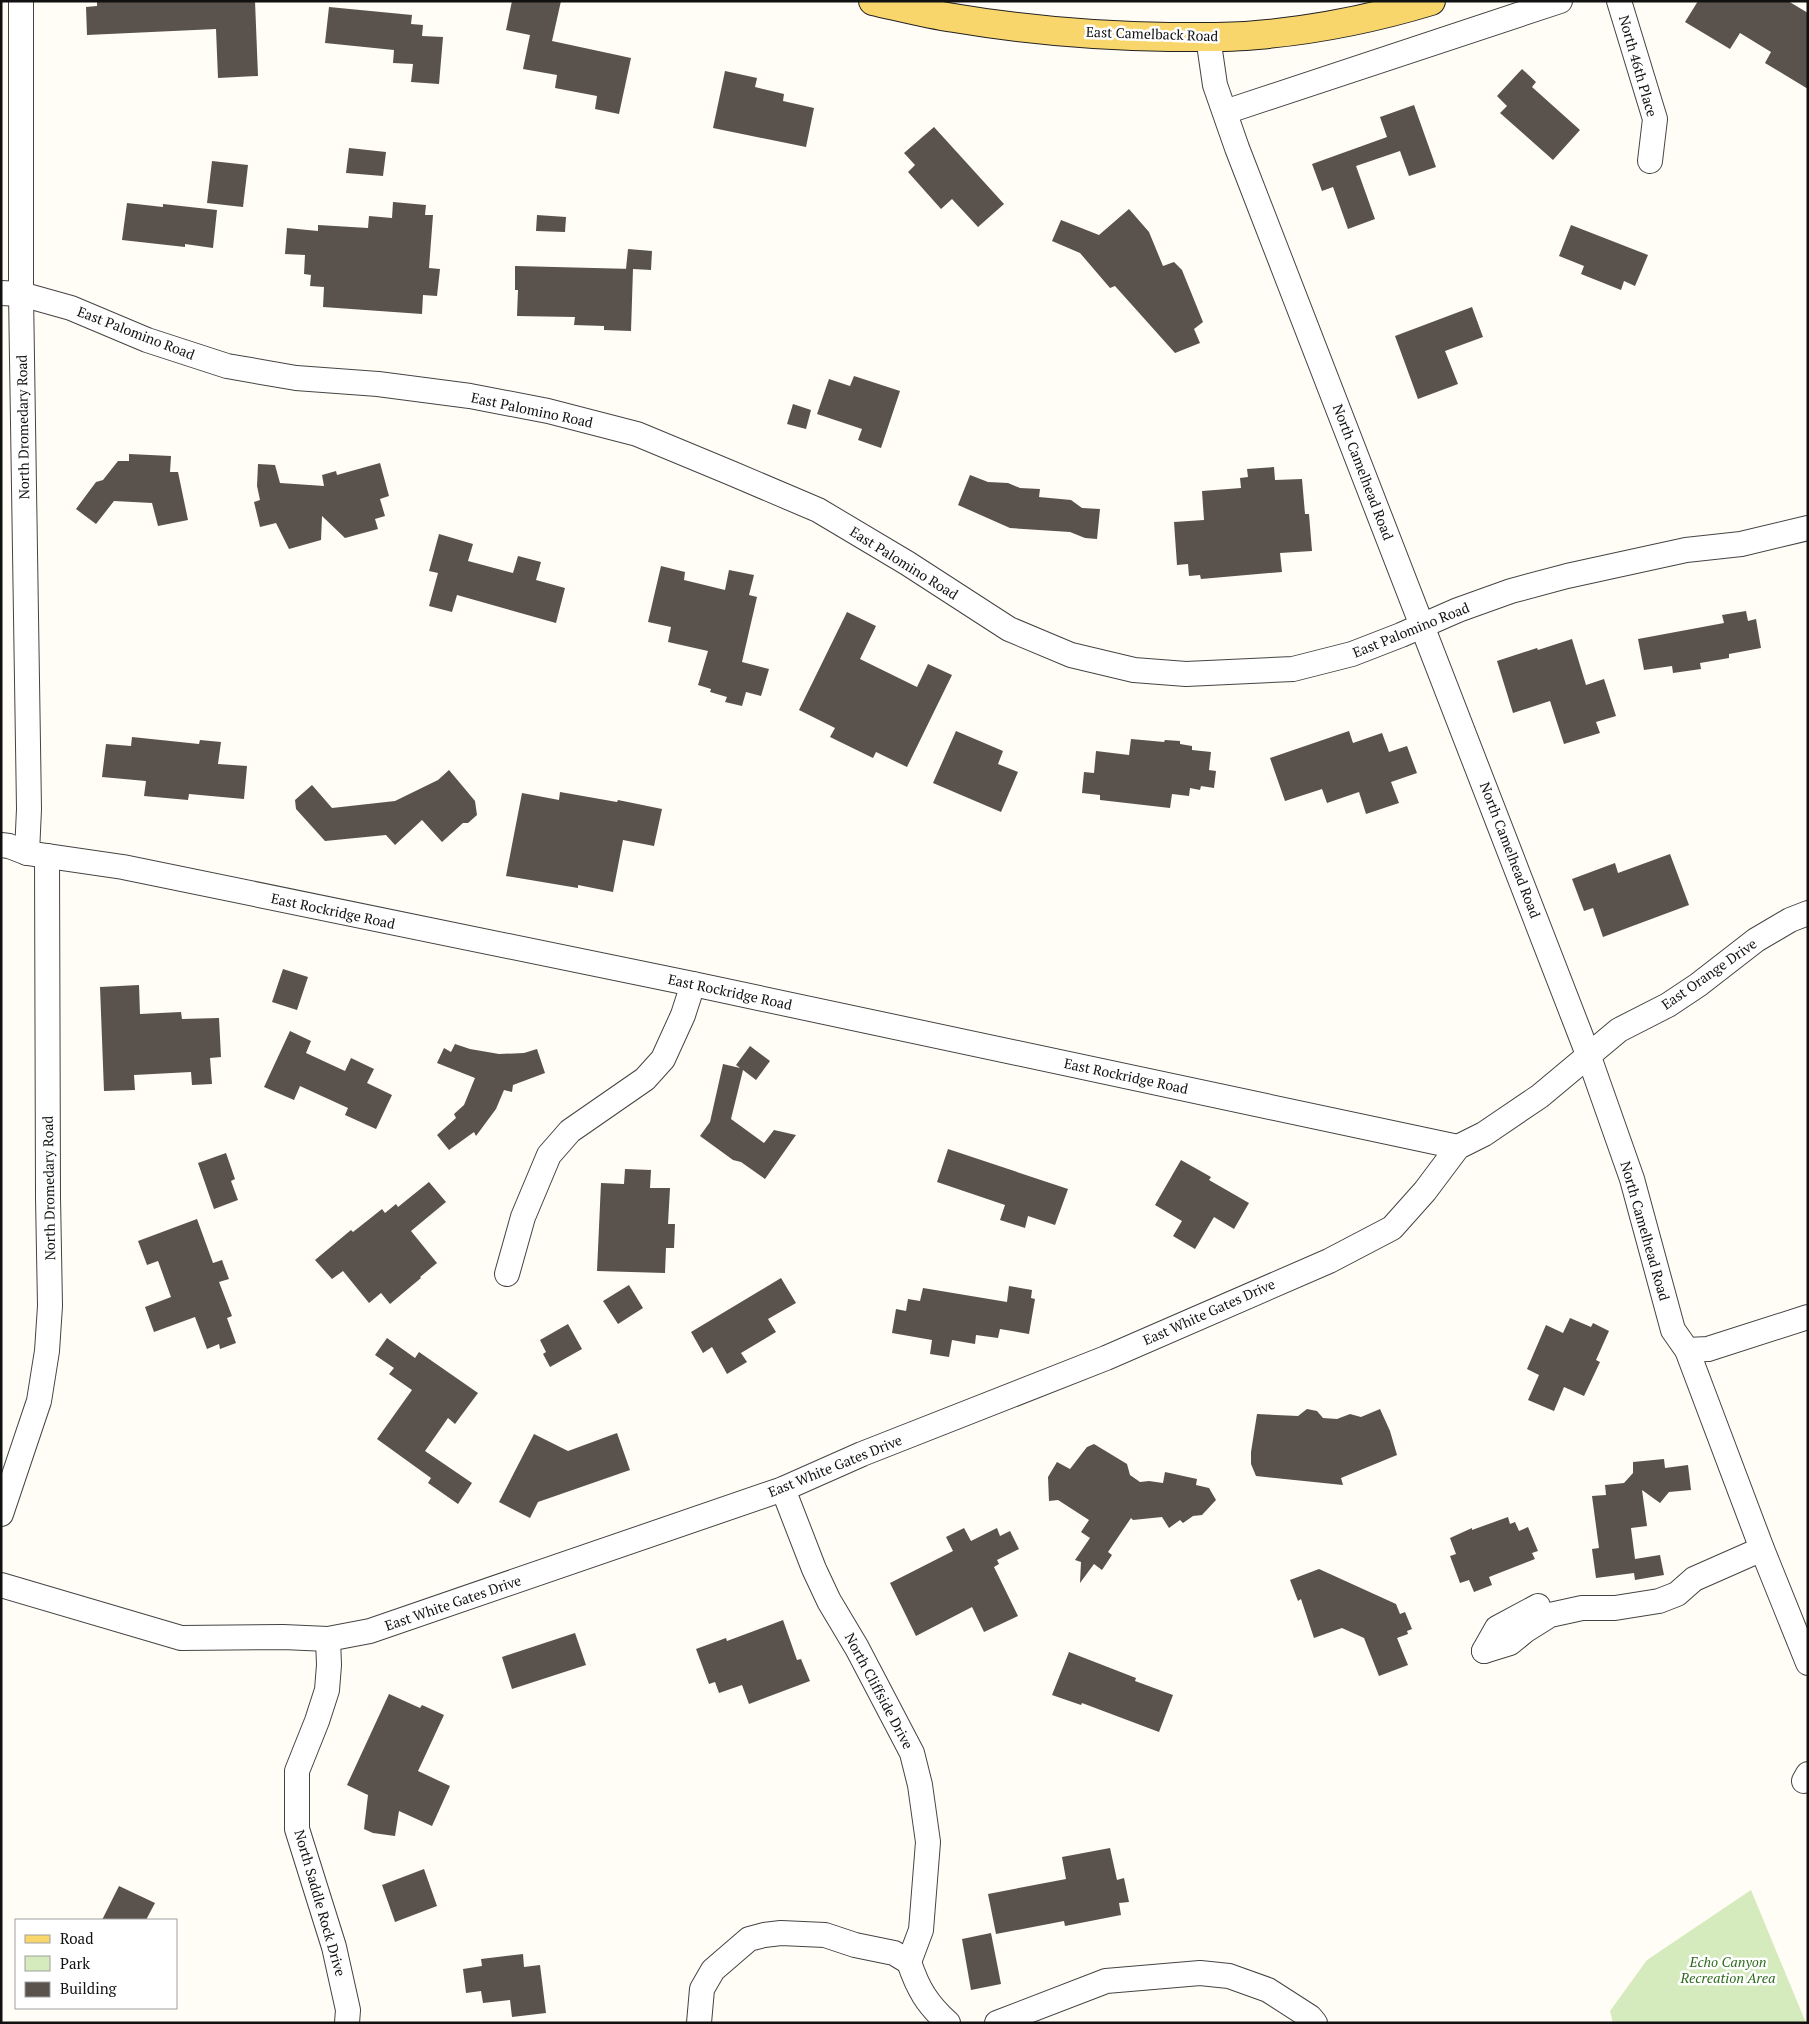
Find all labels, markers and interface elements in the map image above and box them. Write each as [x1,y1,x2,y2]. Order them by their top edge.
street label: North 46th Place [1615,13,1662,119]
street label: East Camelback Road [1086,22,1219,45]
street label: East Palomino Road [75,301,198,364]
street label: North Dromedary Road [12,354,33,499]
street label: East Palomino Road [469,387,595,432]
street label: North Camelhead Road [1329,401,1398,543]
street label: East Palomino Road [847,522,962,604]
street label: East Palomino Road [1350,597,1472,662]
street label: North Camelhead Road [1476,779,1545,921]
street label: East Rockridge Road [269,888,397,933]
street label: East Orange Drive [1657,934,1760,1014]
street label: East Rockridge Road [666,969,794,1014]
street label: East Rockridge Road [1062,1053,1190,1098]
street label: North Dromedary Road [38,1115,59,1260]
street label: North Camelhead Road [1616,1159,1675,1303]
street label: East White Gates Drive [1140,1274,1278,1349]
street label: East White Gates Drive [765,1430,905,1501]
street label: East White Gates Drive [382,1570,523,1635]
street label: North Cliffside Drive [841,1629,918,1752]
street label: North Saddle Rock Drive [290,1827,351,1978]
legend [15,1919,178,2009]
text: Road [60,1928,93,1948]
park label: Echo Canyon Recreation Area [1679,1952,1776,1987]
text: Park [60,1953,90,1973]
text: Building [60,1978,118,1998]

